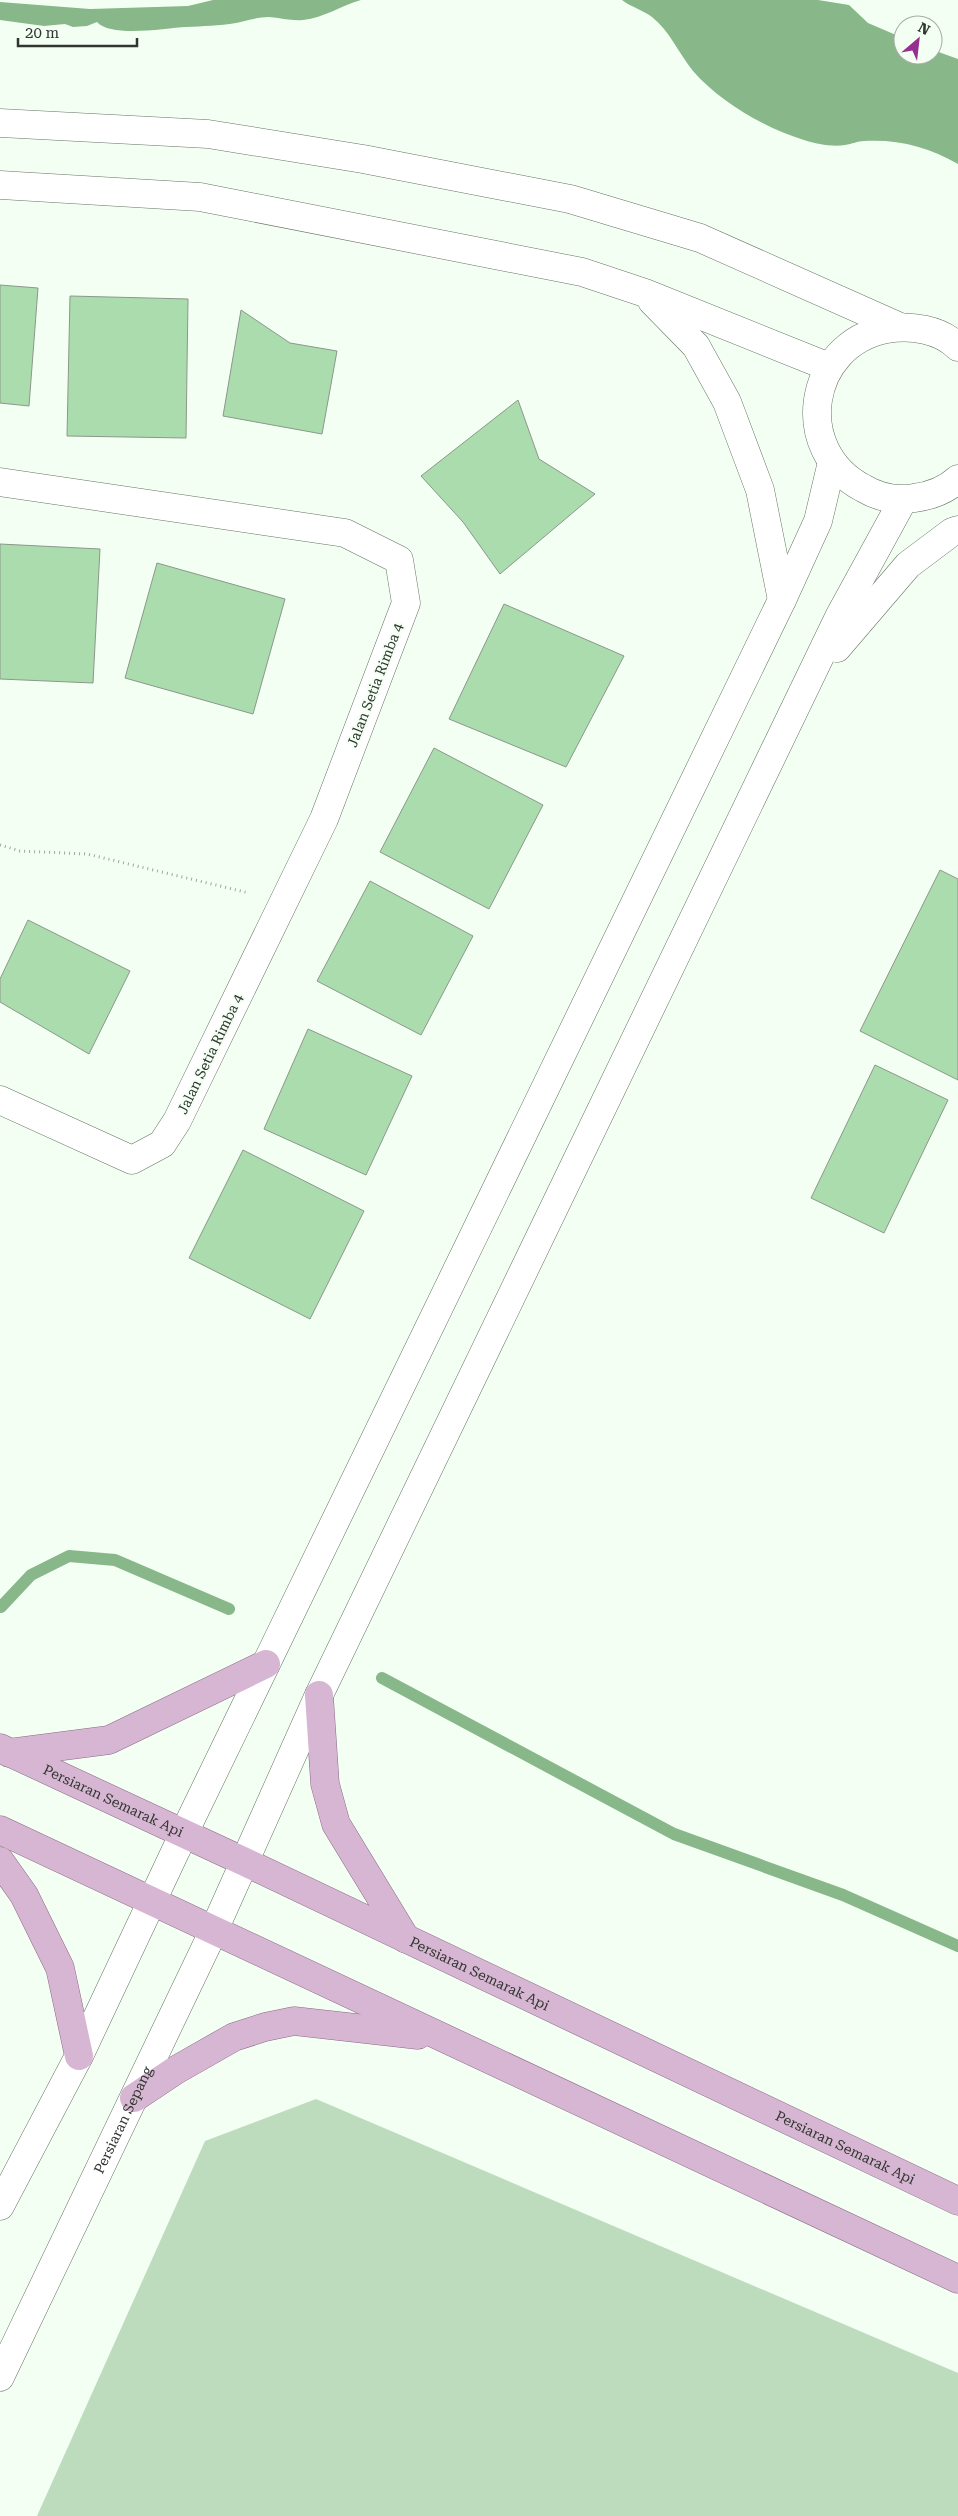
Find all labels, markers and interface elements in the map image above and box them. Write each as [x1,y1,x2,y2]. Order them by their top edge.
scale bar [18,15,136,47]
north arrow [893,15,943,65]
text: N [916,19,933,38]
text: 20 m [25,24,60,42]
street label: Jalan Setia Rimba 4 [344,621,406,749]
street label: Jalan Setia Rimba 4 [174,991,246,1117]
street label: Persiaran Semarak Api [41,1761,186,1840]
street label: Persiaran Semarak Api [407,1934,552,2014]
street label: Persiaran Sepang [91,2064,156,2176]
street label: Persiaran Semarak Api [773,2107,918,2188]

